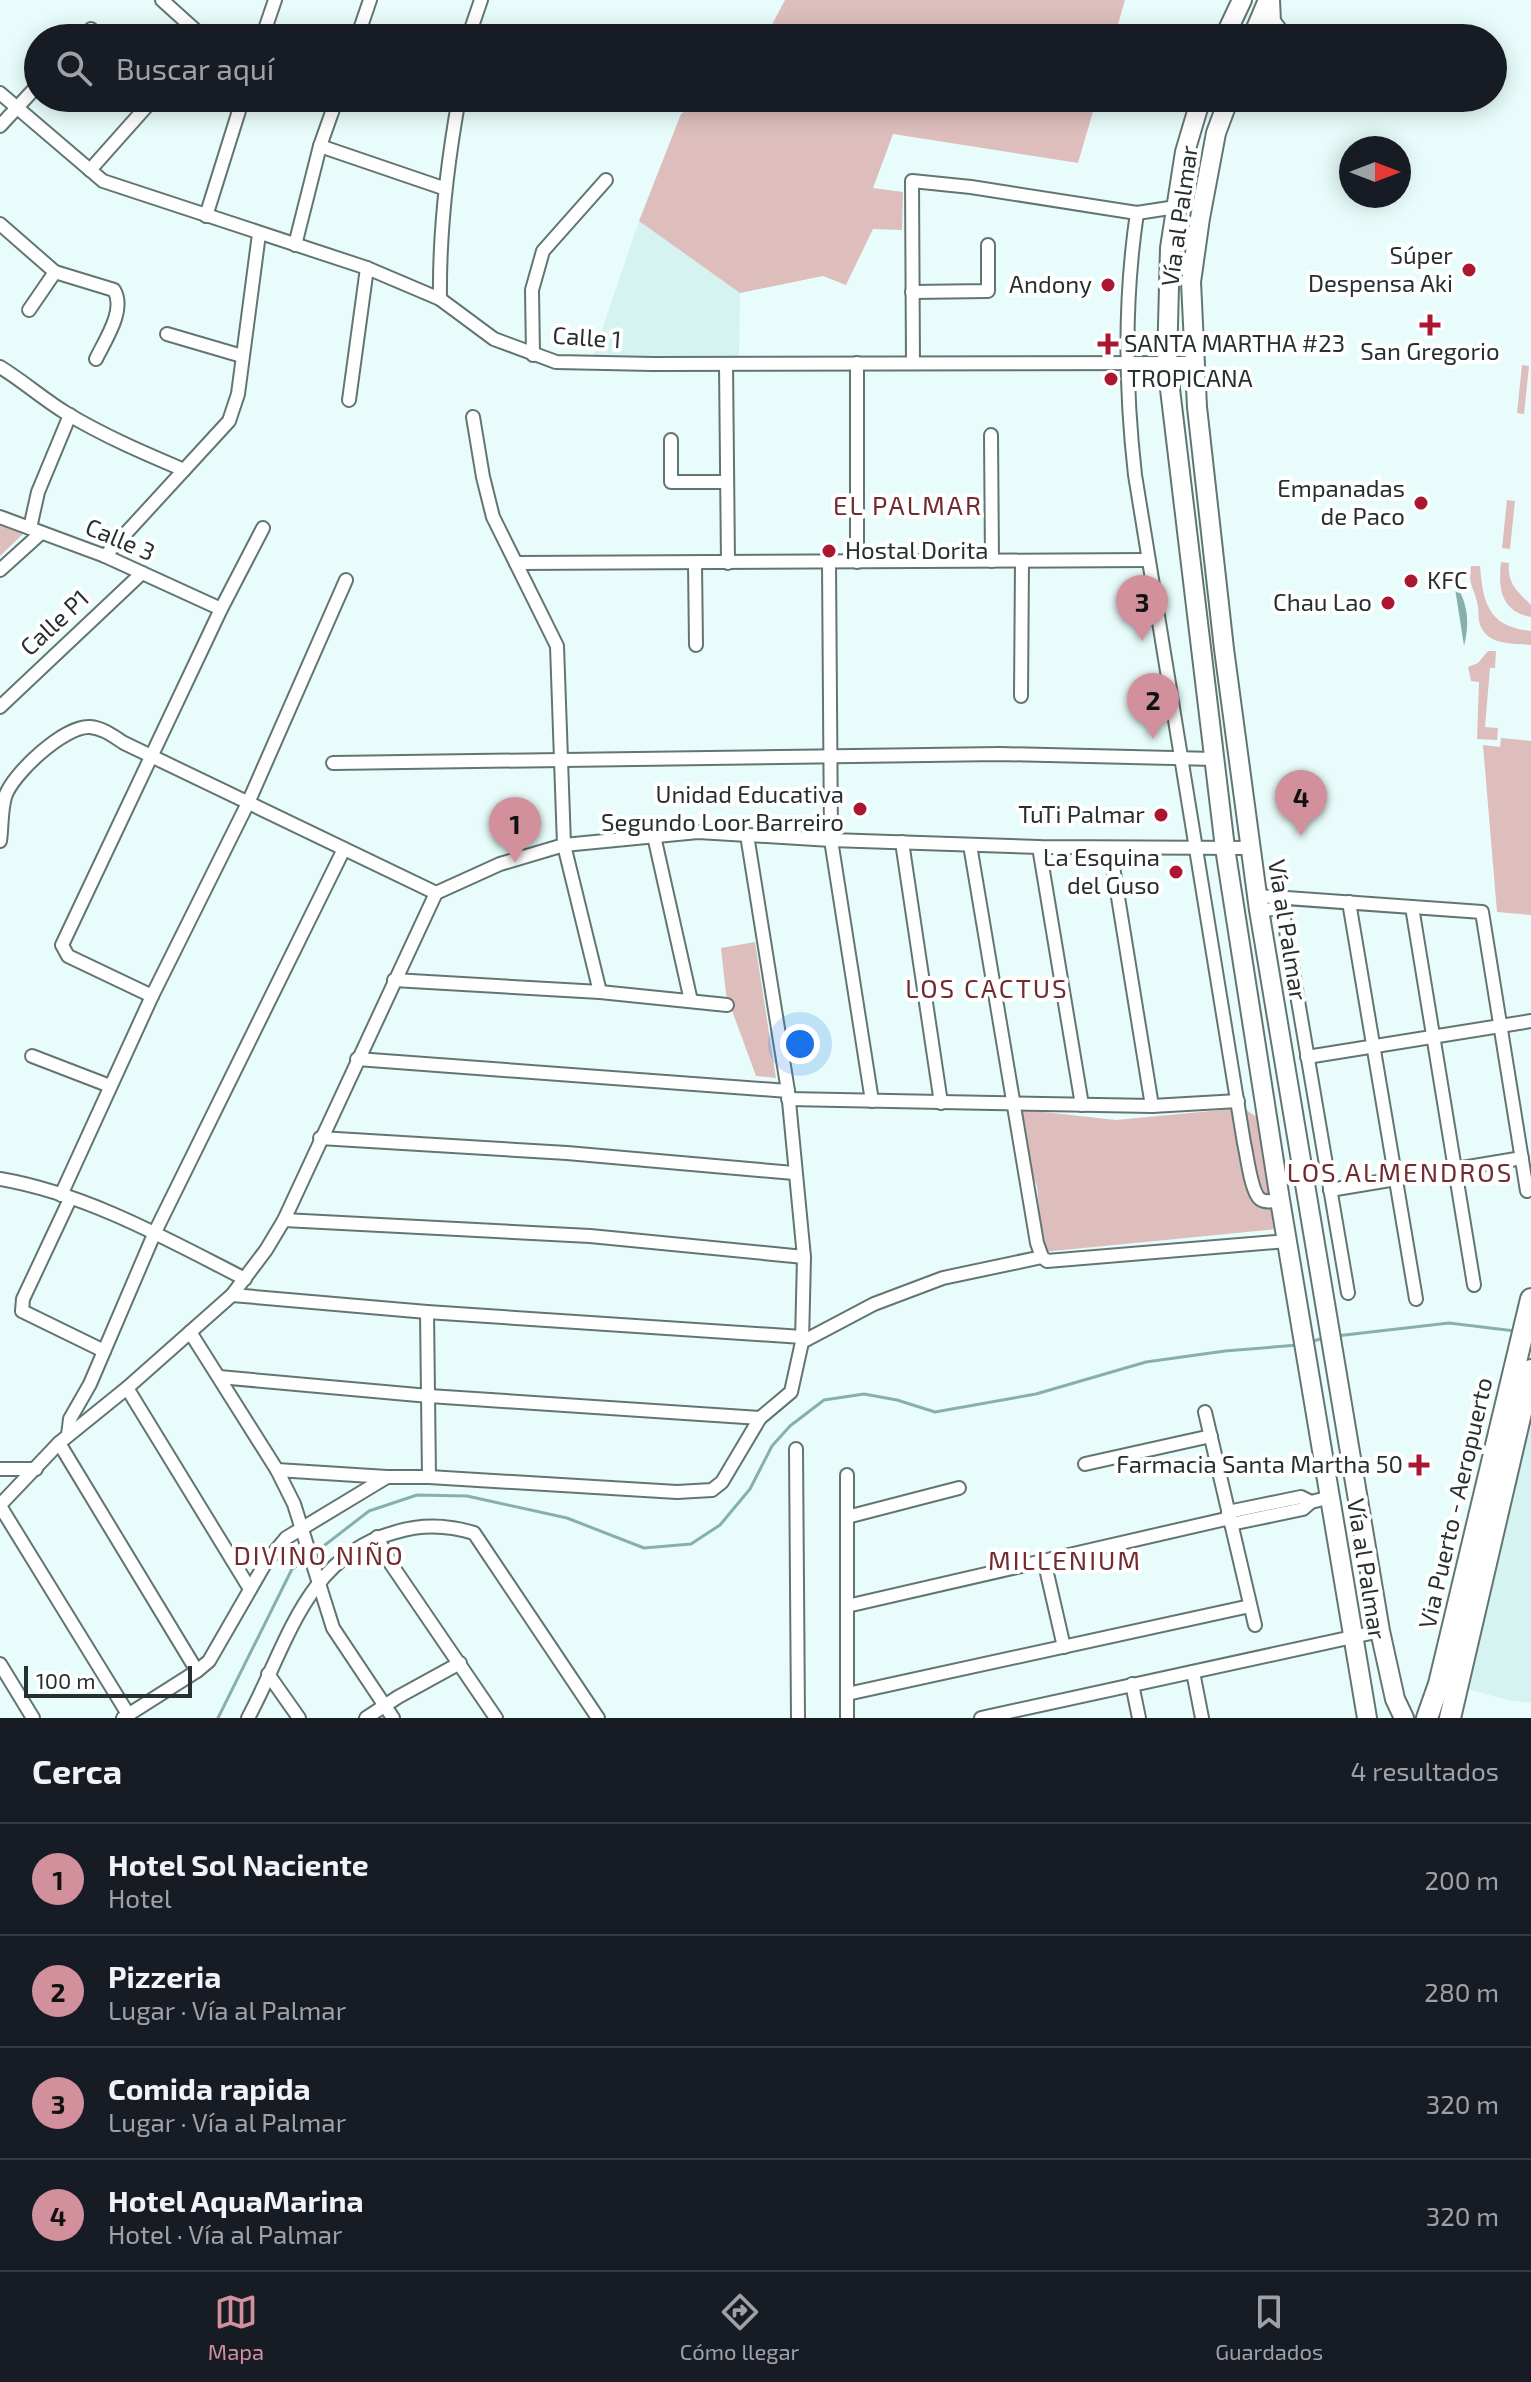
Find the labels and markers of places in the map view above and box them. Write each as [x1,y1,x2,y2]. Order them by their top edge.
place label: Súper Despensa Aki [1308,240,1453,297]
marker: Súper Despensa Aki [1460,261,1478,279]
place label: Andony [1009,269,1092,298]
marker: Andony [1099,276,1117,294]
marker: San Gregorio [1421,316,1439,334]
place label: SANTA MARTHA #23 [1124,328,1345,357]
marker: SANTA MARTHA #23 [1099,335,1117,353]
place label: San Gregorio [1360,336,1500,365]
place label: TROPICANA [1127,363,1253,392]
marker: TROPICANA [1102,370,1120,388]
place label: Empanadas de Paco [1277,473,1405,530]
marker: Empanadas de Paco [1412,494,1430,512]
place label: Hostal Dorita [845,535,989,564]
marker: Hostal Dorita [820,542,838,560]
place label: KFC [1427,565,1468,594]
marker: KFC [1402,572,1420,590]
pin: 3 [1116,575,1168,641]
place label: Chau Lao [1273,587,1372,616]
marker: Chau Lao [1379,594,1397,612]
pin: 2 [1127,673,1179,739]
pin: 4 [1275,770,1327,836]
place label: Unidad Educativa Segundo Loor Barreiro [601,779,844,836]
pin: 1 [489,797,541,863]
place label: TuTi Palmar [1018,799,1145,828]
marker: Unidad Educativa Segundo Loor Barreiro [851,800,869,818]
marker: TuTi Palmar [1152,806,1170,824]
place label: La Esquina del Guso [1043,842,1160,899]
marker: La Esquina del Guso [1167,863,1185,881]
place label: Farmacia Santa Martha 50 [1116,1449,1403,1478]
marker: Farmacia Santa Martha 50 [1410,1456,1428,1474]

